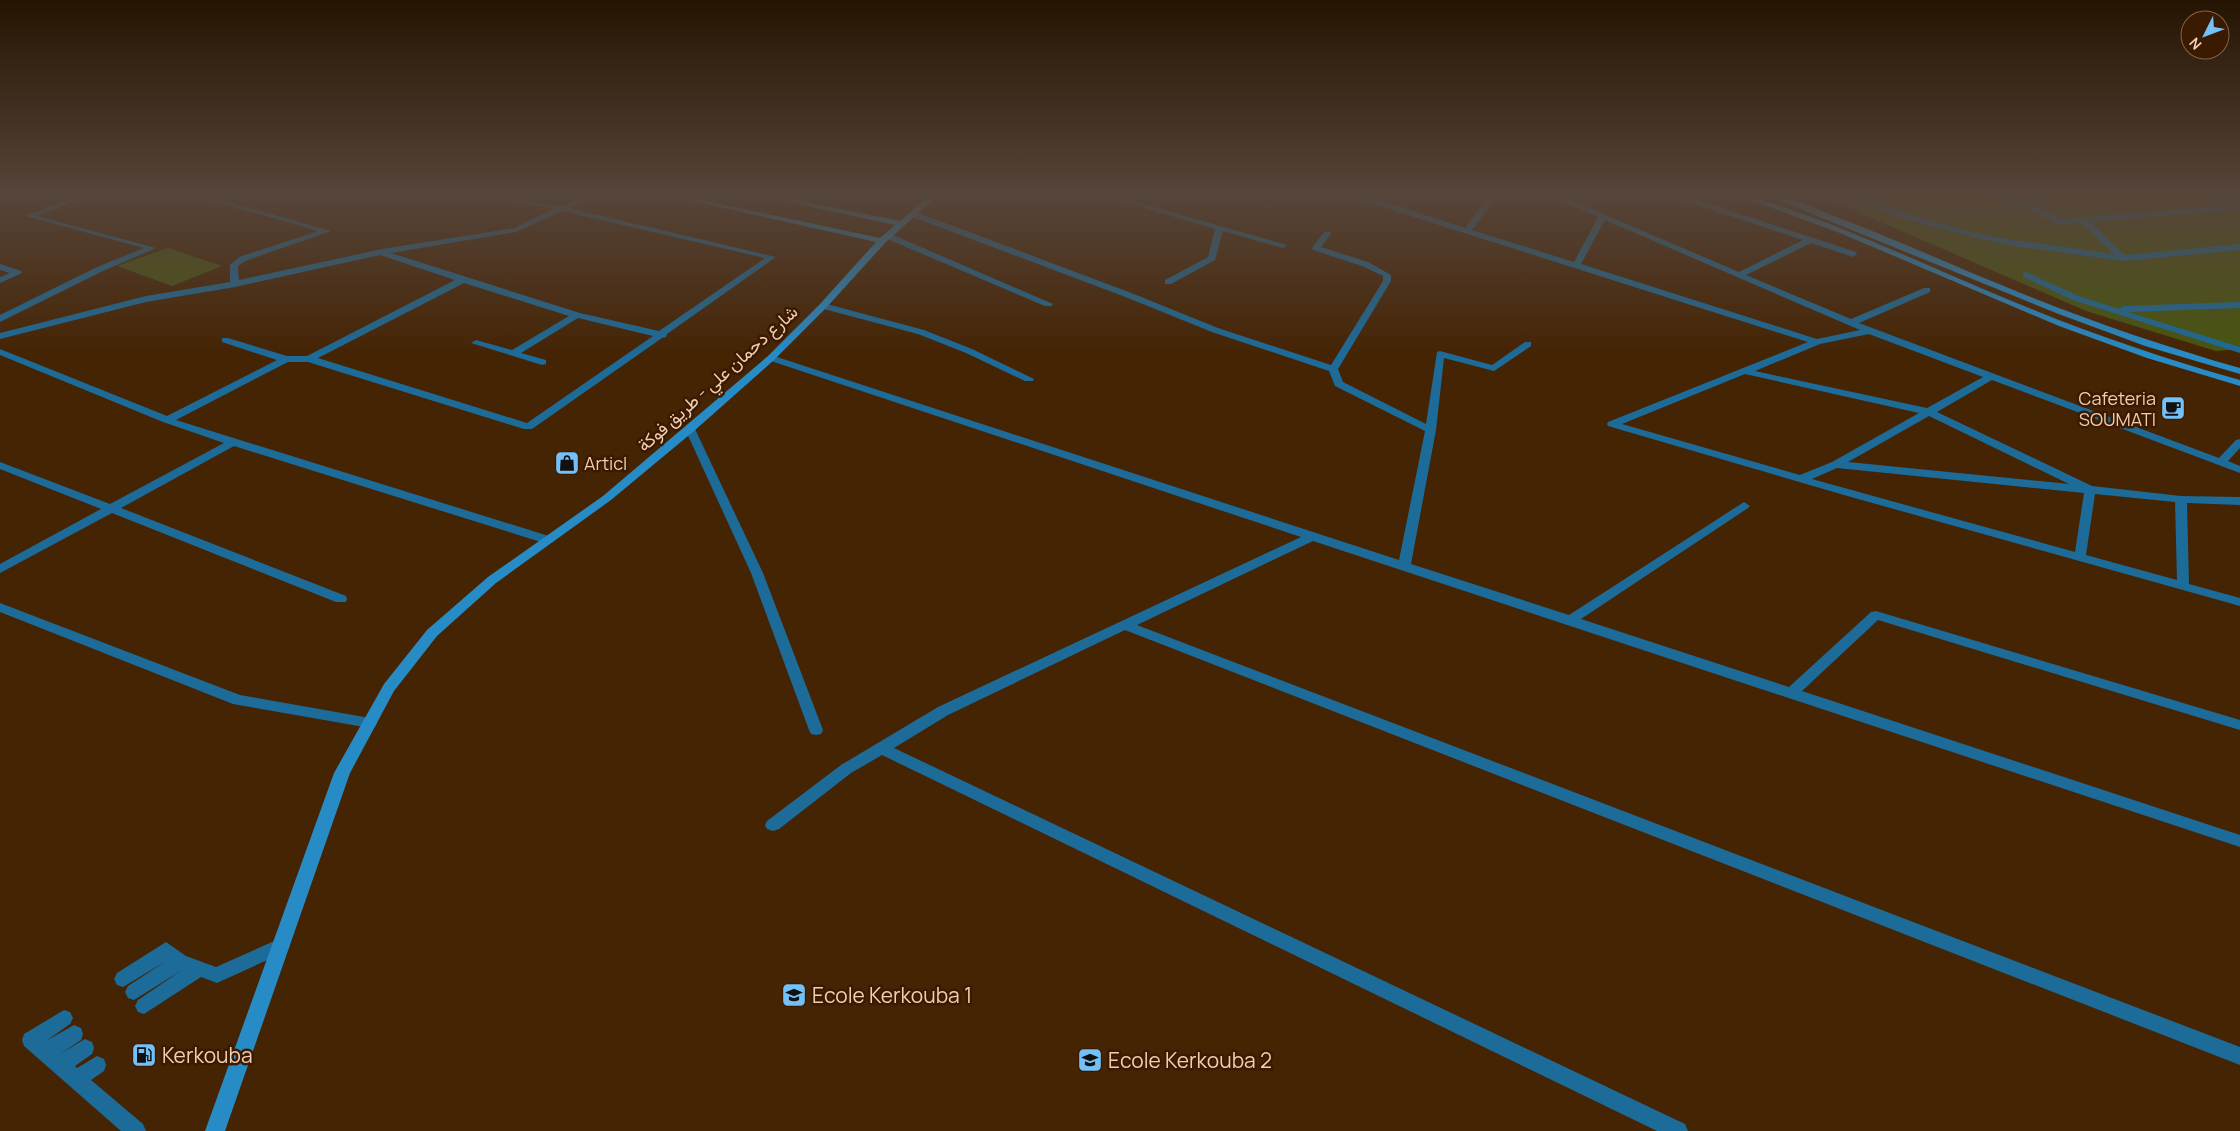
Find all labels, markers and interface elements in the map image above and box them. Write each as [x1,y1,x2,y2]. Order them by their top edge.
north arrow [2180,10,2230,60]
text: N [2185,34,2205,54]
street label: شارع دحمان علي - طريق فوكة [632,299,805,460]
place label: Cafeteria SOUMATI [2079,386,2156,431]
cafe icon: Cafeteria SOUMATI [2160,395,2186,421]
shop icon: Articl [554,450,580,476]
place label: Articl [584,451,627,475]
place label: Ecole Kerkouba 1 [812,981,972,1009]
school or university icon: Ecole Kerkouba 1 [781,982,807,1008]
place label: Kerkouba [162,1041,253,1069]
fuel station icon: Kerkouba [131,1042,157,1068]
place label: Ecole Kerkouba 2 [1108,1046,1272,1074]
school or university icon: Ecole Kerkouba 2 [1077,1047,1103,1073]

